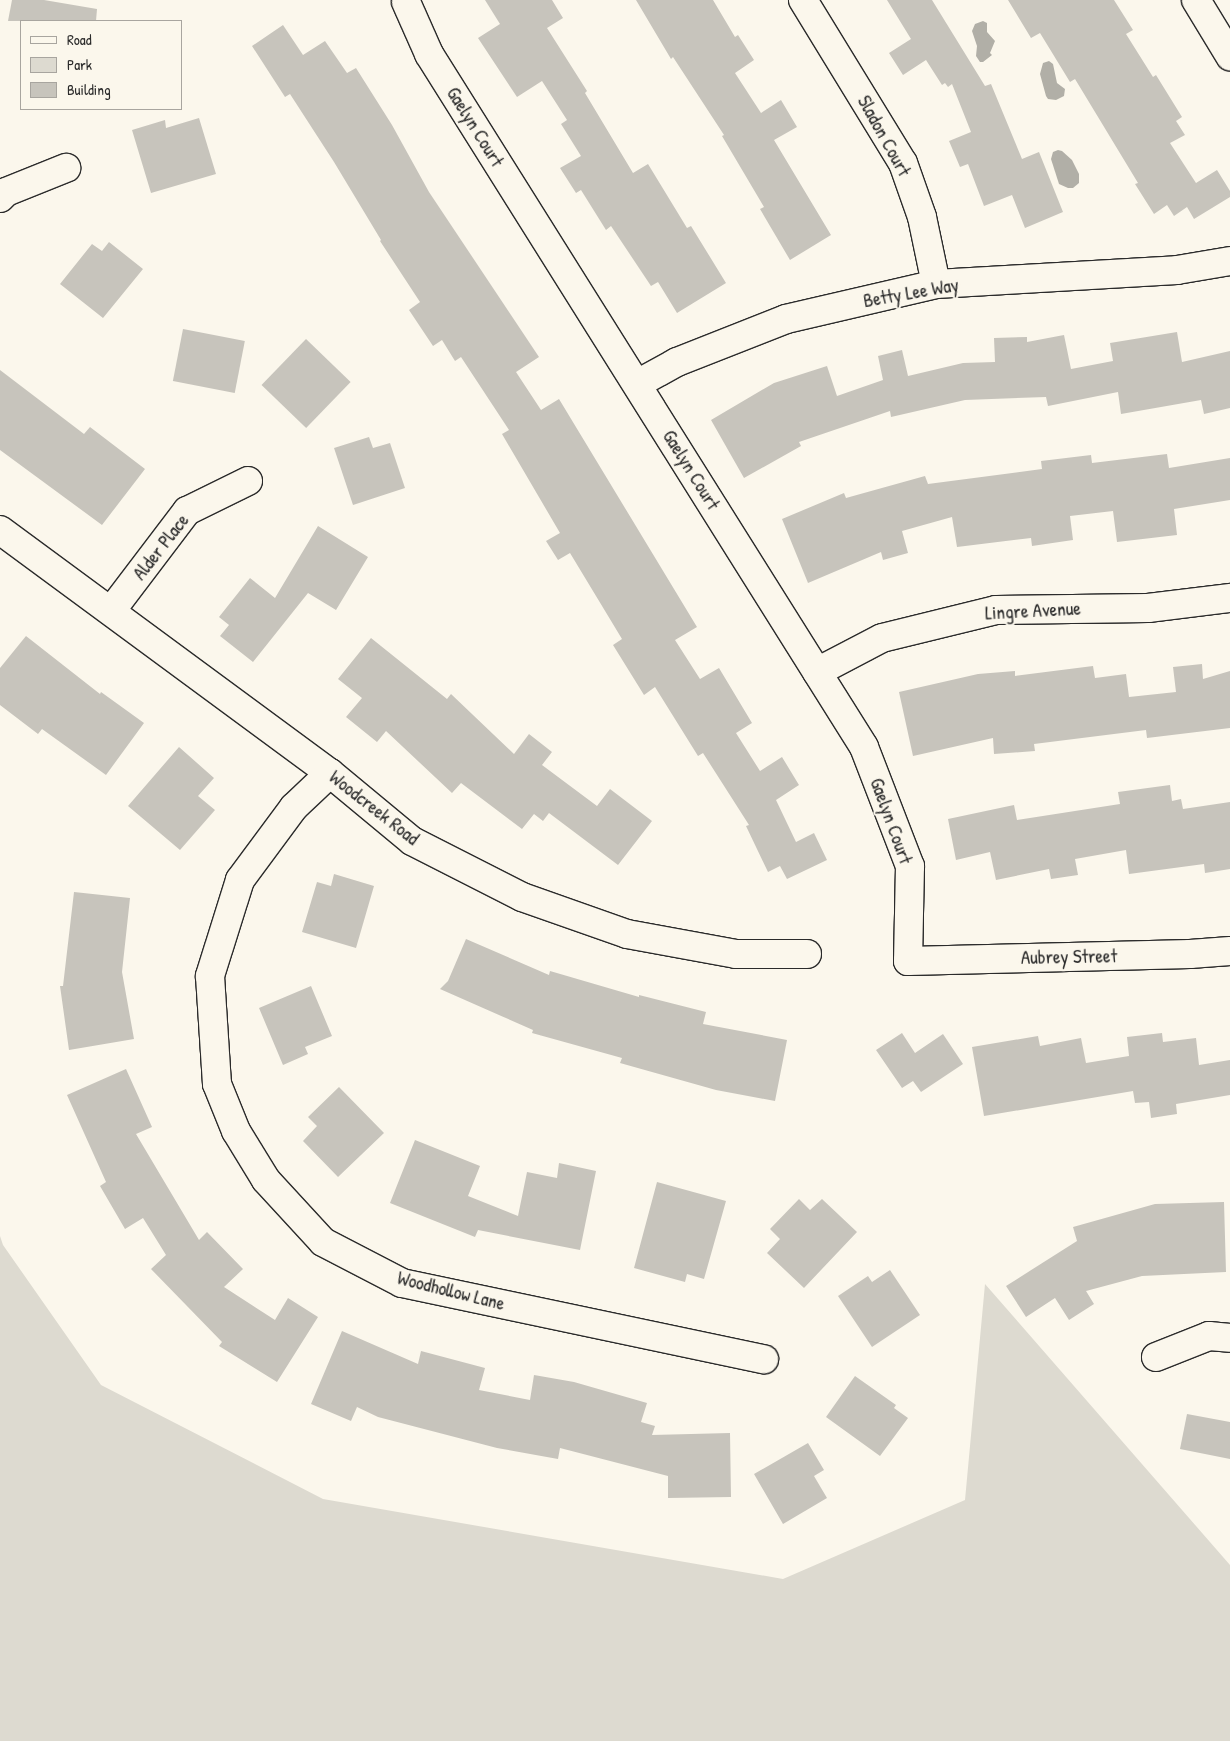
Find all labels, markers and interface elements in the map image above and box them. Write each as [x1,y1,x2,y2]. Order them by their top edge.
legend [20,20,182,110]
text: Road [67,29,92,50]
text: Park [67,54,92,75]
text: Building [67,79,111,100]
street label: Gaelyn Court [442,83,508,171]
street label: Sladon Court [853,92,915,180]
street label: Betty Lee Way [862,273,960,313]
street label: Gaelyn Court [658,426,724,514]
street label: Alder Place [128,509,194,585]
street label: Lingre Avenue [985,597,1081,625]
street label: Woodcreek Road [325,766,423,850]
street label: Gaelyn Court [865,775,917,867]
street label: Aubrey Street [1021,945,1117,969]
street label: Woodhollow Lane [395,1267,507,1315]

